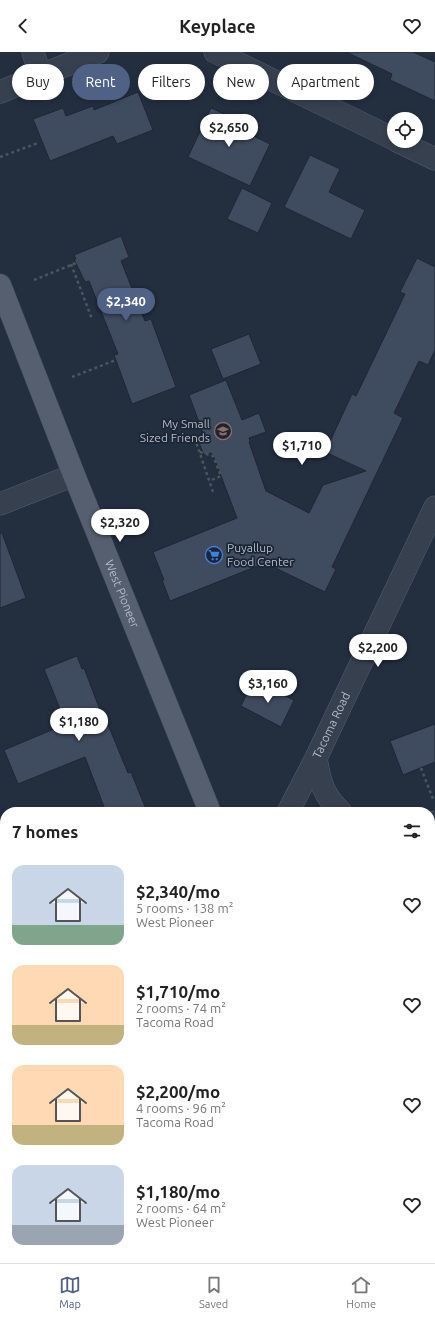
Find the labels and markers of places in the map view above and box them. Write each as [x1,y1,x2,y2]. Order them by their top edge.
pin: $2,650 [196,114,262,148]
pin: $2,340 [93,288,159,322]
place label: My Small Sized Friends [140,417,210,444]
school or university icon: My Small Sized Friends [213,421,233,441]
pin: $1,710 [269,432,335,466]
pin: $2,320 [87,509,153,543]
place label: Puyallup Food Center [227,541,294,568]
supermarket icon: Puyallup Food Center [204,545,224,565]
pin: $2,200 [345,634,411,668]
pin: $3,160 [235,670,301,704]
pin: $1,180 [46,708,112,742]

